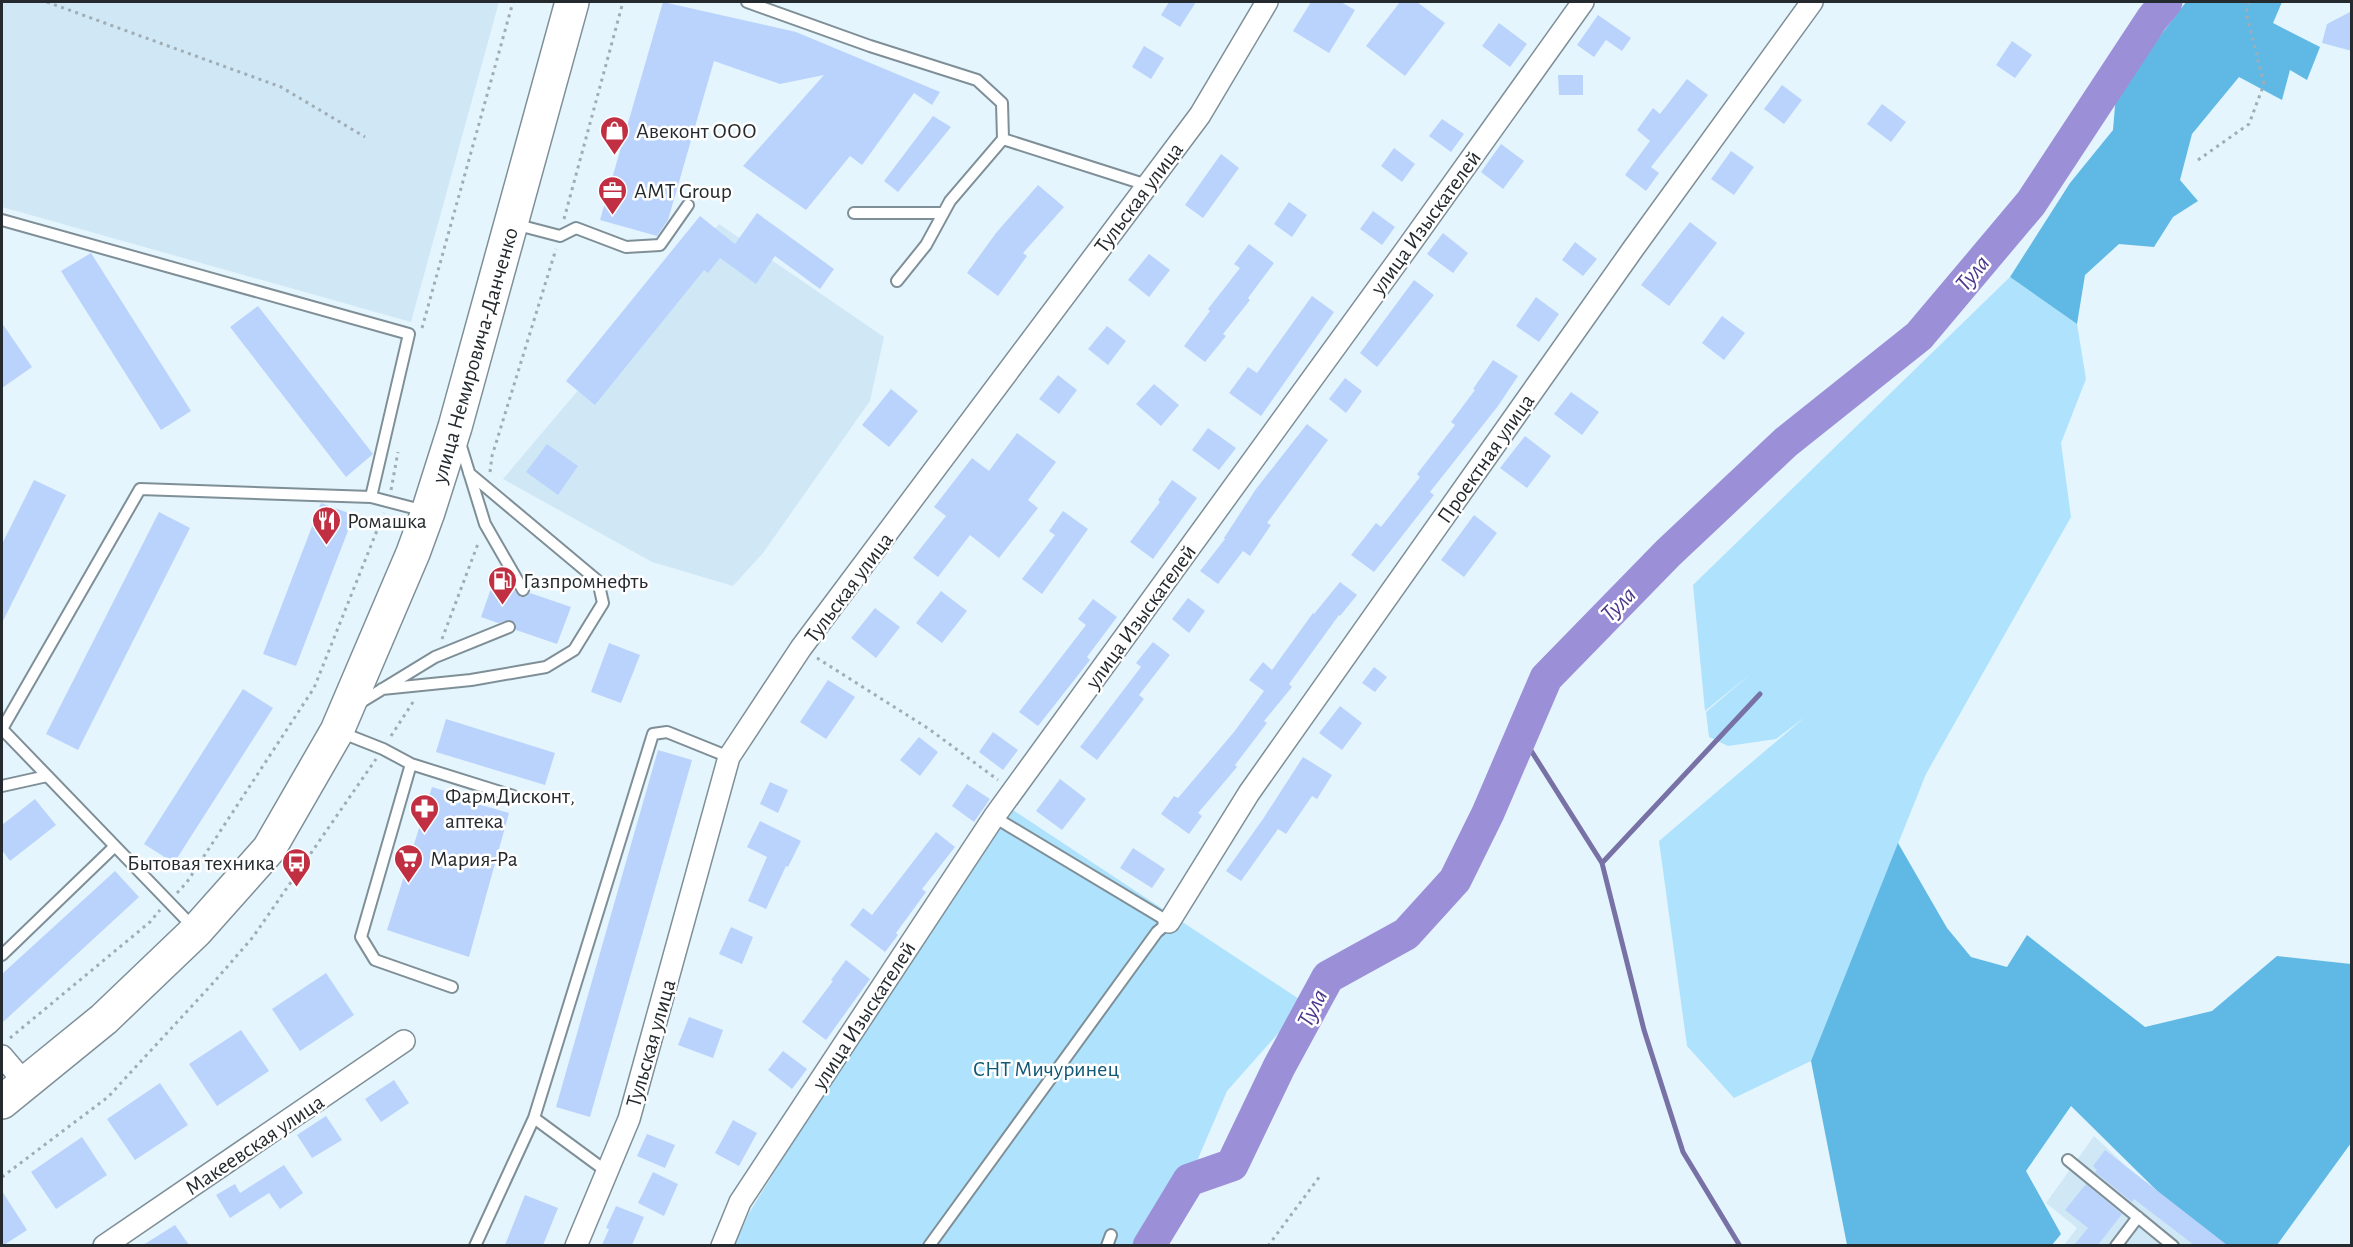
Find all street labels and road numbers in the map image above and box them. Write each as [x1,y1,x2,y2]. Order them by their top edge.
street label: Тульская улица [1090,138,1187,257]
street label: улица Изыскателей [1366,147,1485,299]
street label: улица Немировича-Данченко [428,225,522,486]
street label: Проектная улица [1433,390,1539,527]
street label: Тульская улица [800,528,897,647]
street label: улица Изыскателей [1081,541,1200,693]
street label: улица Изыскателей [807,938,920,1094]
street label: Тульская улица [622,977,680,1110]
street label: Макеевская улица [181,1090,328,1199]

